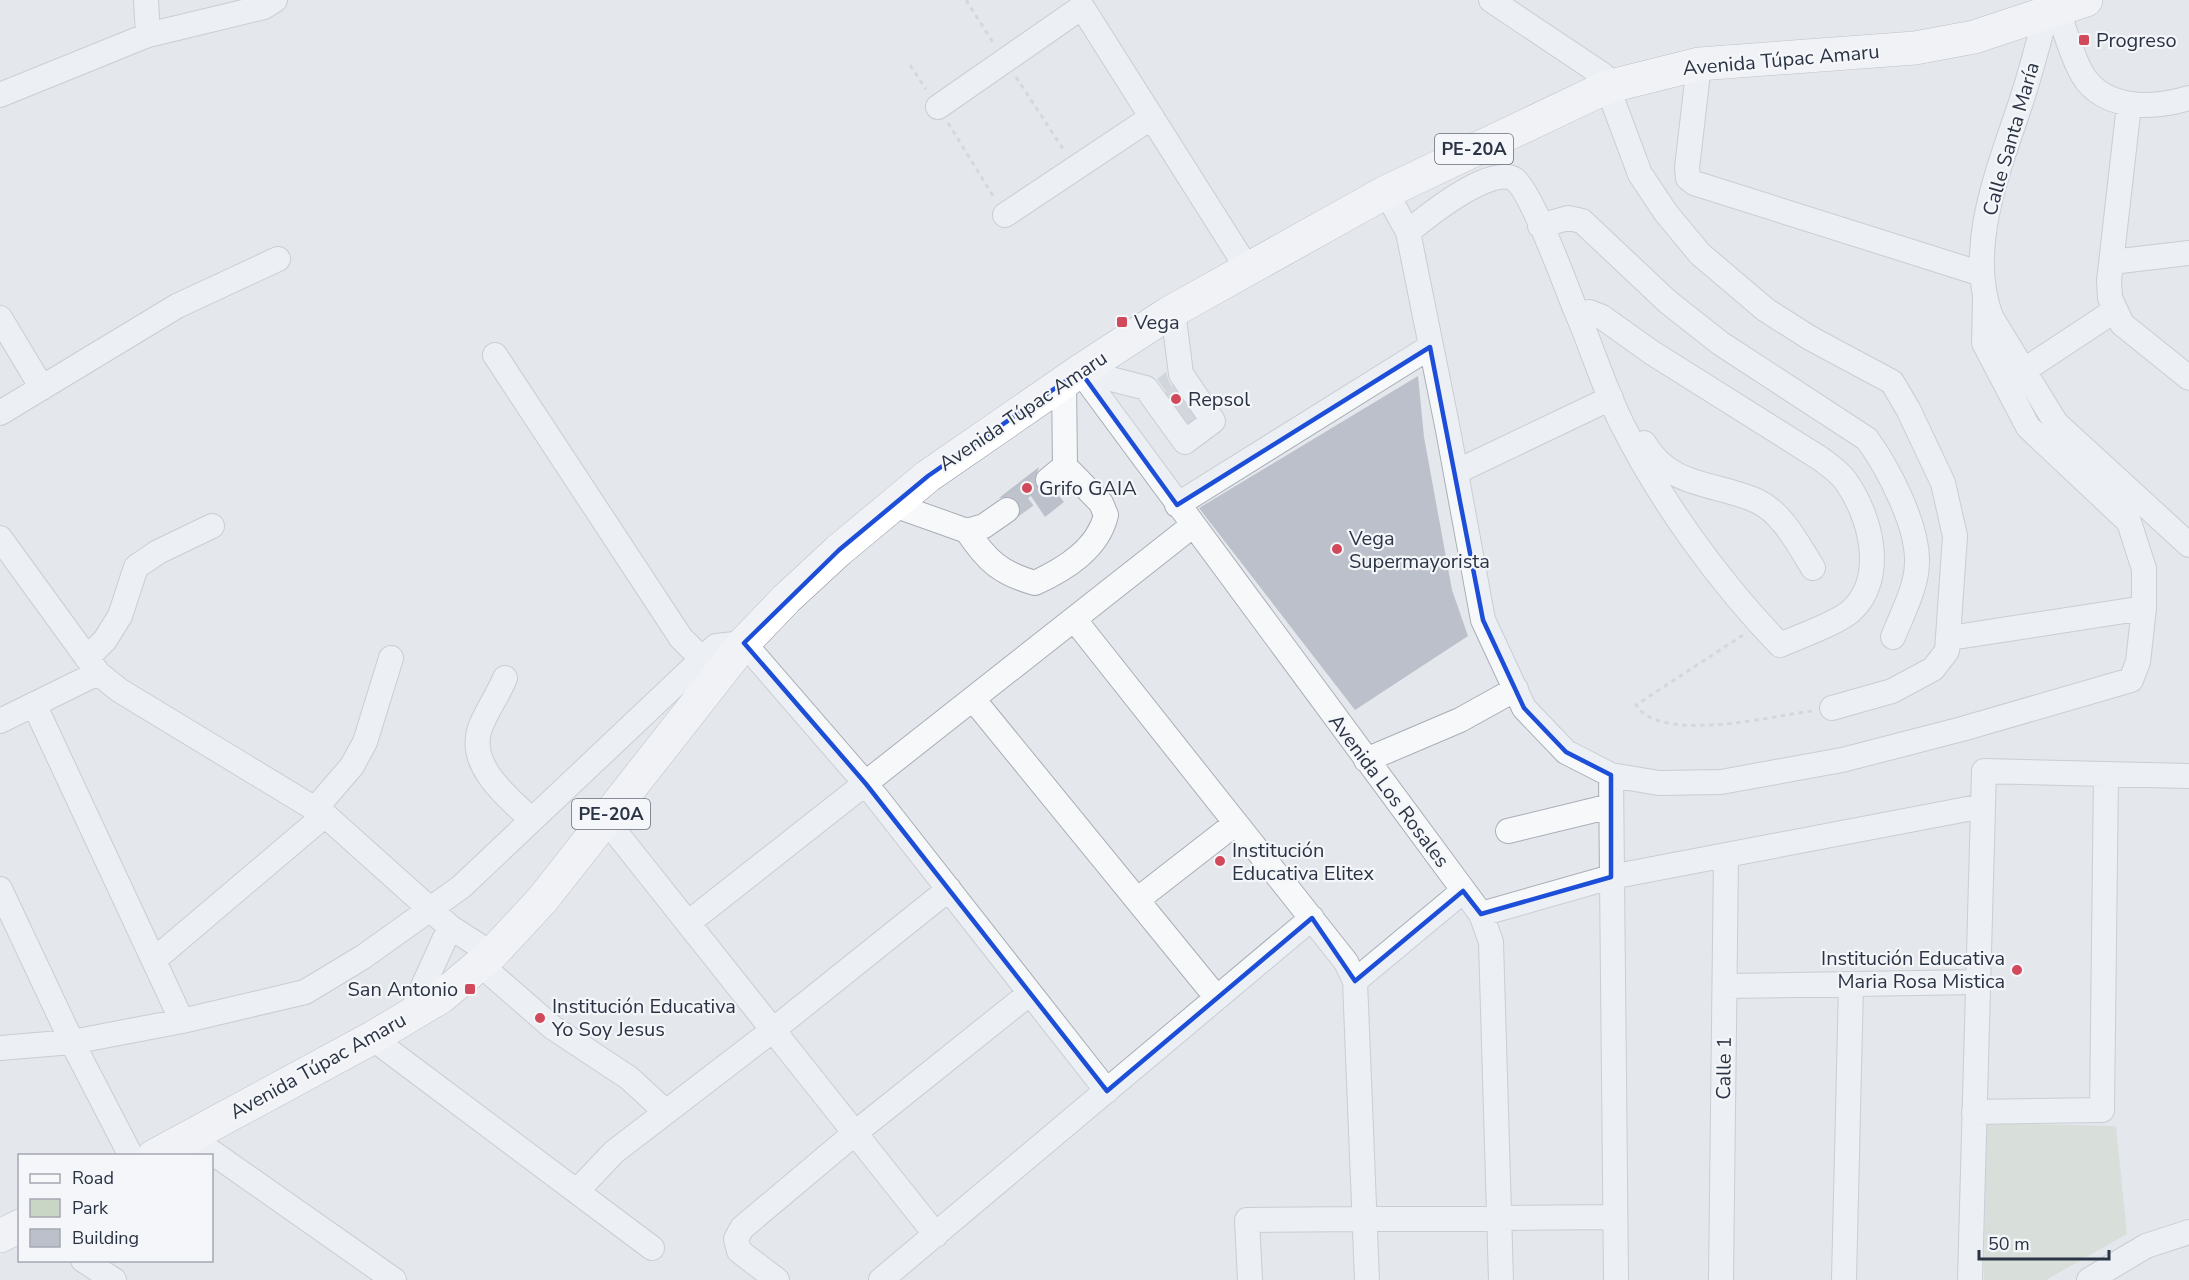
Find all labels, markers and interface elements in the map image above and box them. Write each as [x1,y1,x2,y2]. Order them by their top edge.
place label: Progreso [2096,27,2177,54]
marker: Progreso [2077,33,2091,47]
street label: Avenida Túpac Amaru [1681,38,1881,82]
street label: Calle Santa María [1976,59,2046,219]
road number: PE-20A [1435,134,1513,164]
place label: Vega [1133,309,1180,336]
marker: Vega [1115,315,1129,329]
street label: Avenida Túpac Amaru [934,345,1112,477]
place label: Repsol [1188,386,1250,413]
marker: Repsol [1169,392,1183,406]
place label: Grifo GAIA [1039,475,1137,502]
marker: Grifo GAIA [1020,481,1034,495]
place label: Vega Supermayorista [1348,525,1490,575]
marker: Vega Supermayorista [1330,542,1344,556]
street label: Avenida Los Rosales [1322,709,1456,873]
road number: PE-20A [572,799,650,829]
place label: Institución Educativa Elitex [1232,837,1374,887]
marker: Institución Educativa Elitex [1213,854,1227,868]
place label: Institución Educativa Maria Rosa Mistica [1821,945,2005,995]
marker: Institución Educativa Maria Rosa Mistica [2010,963,2024,977]
place label: San Antonio [348,976,458,1003]
marker: San Antonio [463,982,477,996]
place label: Institución Educativa Yo Soy Jesus [551,993,736,1043]
street label: Avenida Túpac Amaru [225,1006,411,1126]
marker: Institución Educativa Yo Soy Jesus [533,1011,547,1025]
street label: Calle 1 [1710,1036,1738,1100]
legend [18,1154,213,1262]
text: Road [72,1166,114,1190]
text: Park [72,1196,109,1220]
scale bar [1979,1223,2110,1261]
text: Building [72,1226,139,1250]
text: 50 m [1988,1232,2030,1256]

